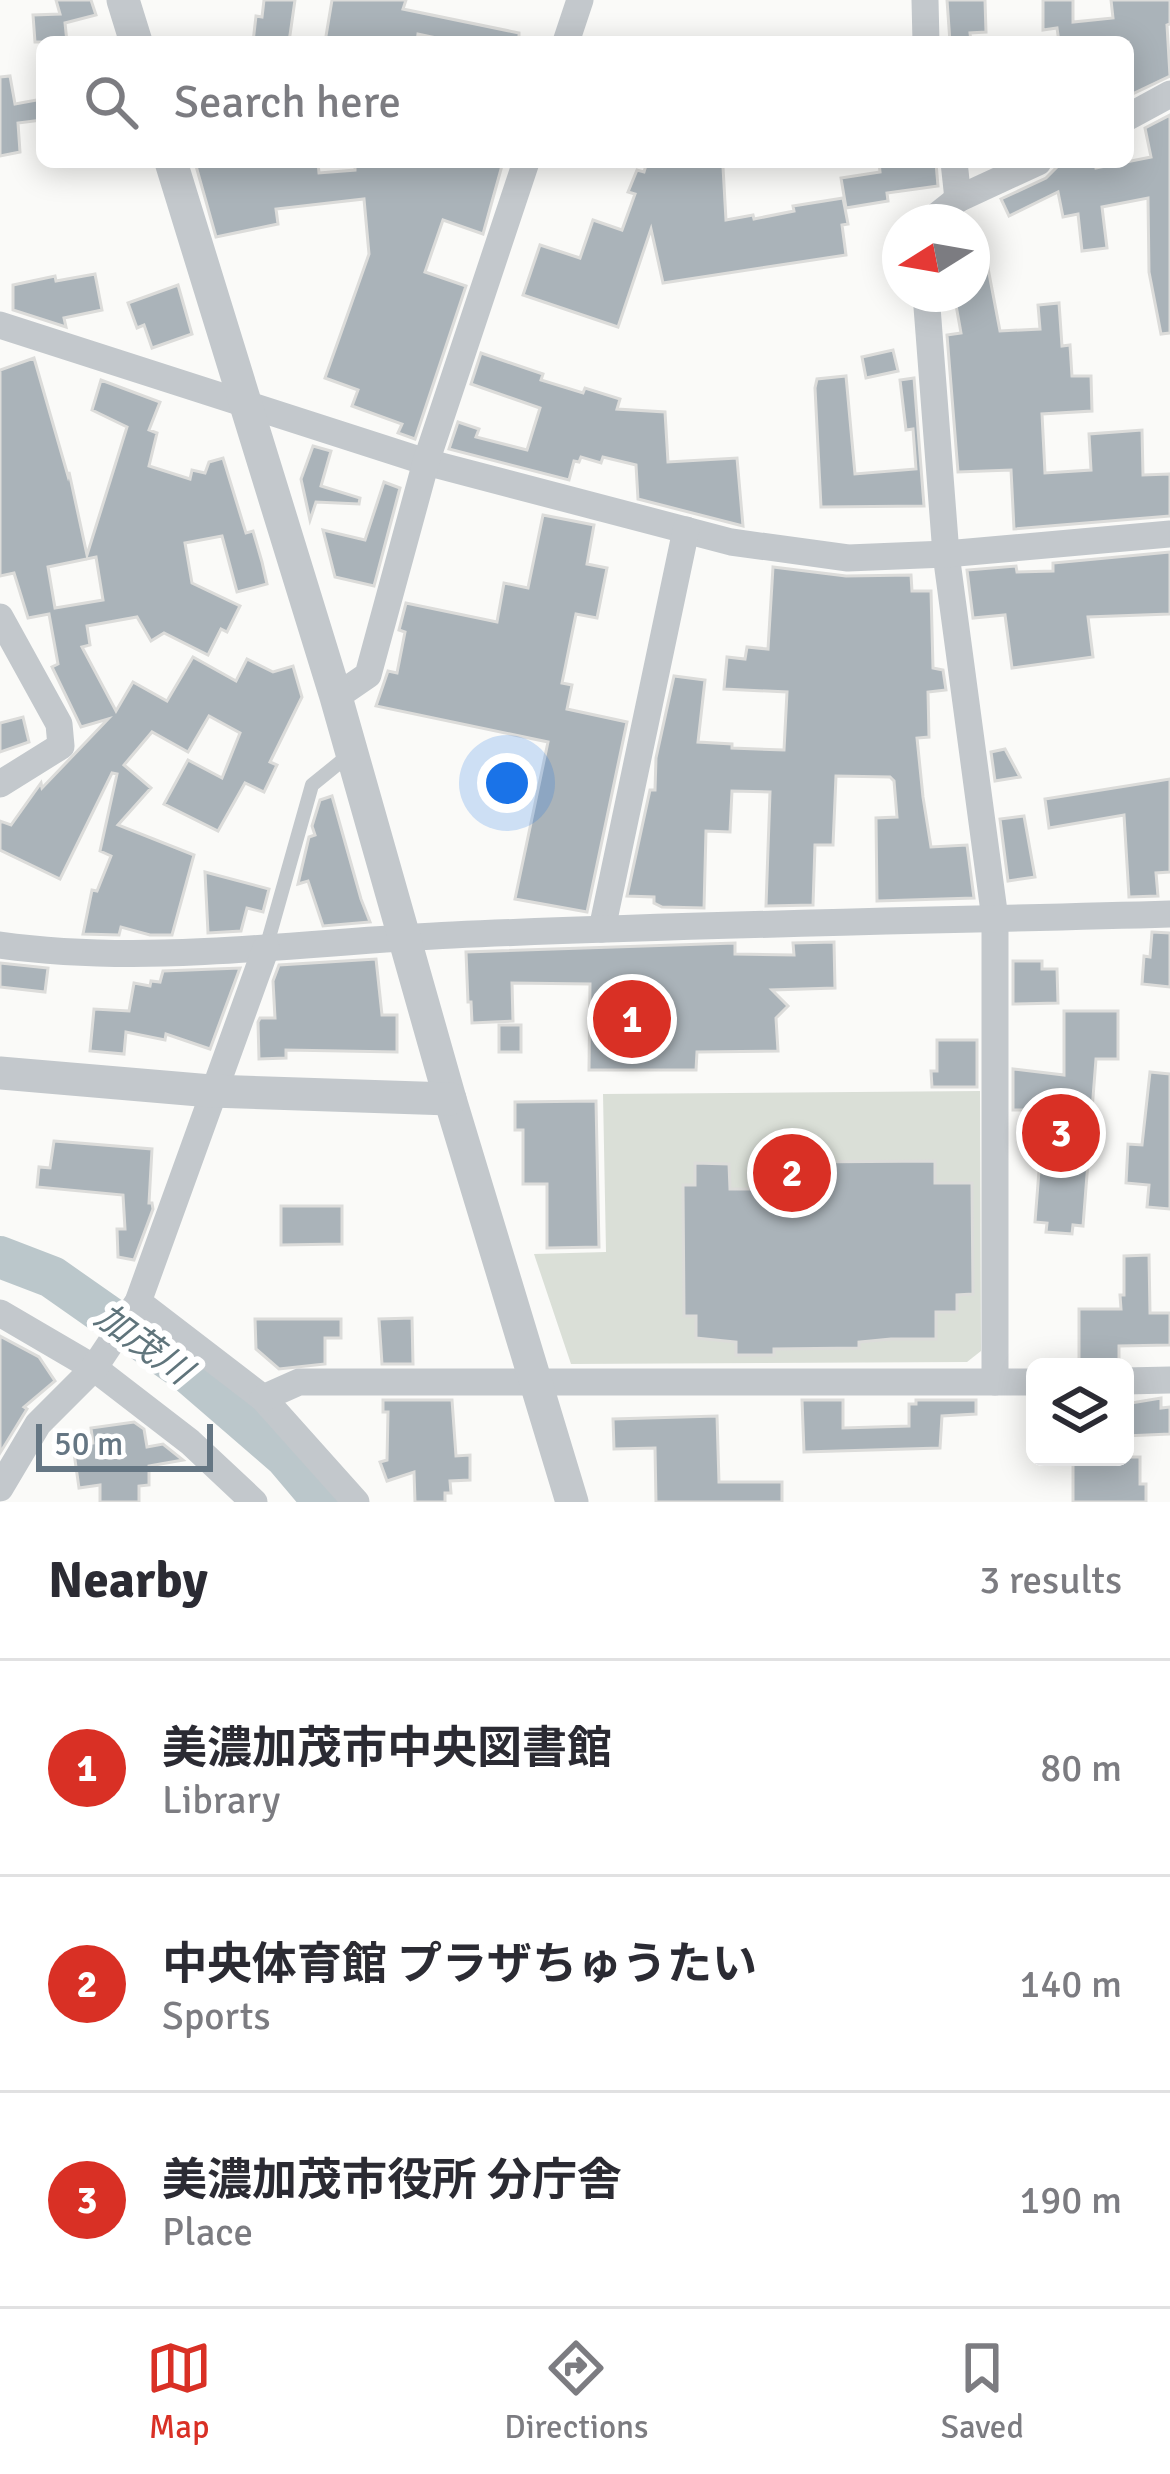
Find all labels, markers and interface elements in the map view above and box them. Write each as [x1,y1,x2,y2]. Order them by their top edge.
search box [36,36,1134,168]
icon: search [78,69,144,135]
text: Search here [174,75,401,130]
north arrow [882,204,990,312]
your location [477,753,537,813]
pin: 1 [593,974,671,1064]
pin: 3 [1022,1088,1100,1178]
pin: 2 [753,1128,831,1218]
water label: 加茂川 [86,1294,203,1397]
map controls [1026,1358,1134,1466]
button: layers [1026,1358,1134,1466]
scale bar [36,1418,213,1471]
text: 50 m [54,1424,123,1465]
text: Nearby [48,1549,208,1612]
text: 3 results [979,1556,1122,1604]
text: 美濃加茂市中央図書館 [162,1721,612,1776]
text: 1 [76,1744,98,1792]
text: 80 m [1040,1744,1122,1792]
text: Library [162,1776,280,1824]
text: 中央体育館 プラザちゅうたい [162,1937,757,1992]
text: 2 [76,1960,98,2008]
text: 140 m [1019,1960,1122,2008]
text: Sports [162,1992,271,2040]
text: 美濃加茂市役所 分庁舎 [162,2153,622,2208]
text: 3 [76,2176,98,2224]
text: 190 m [1019,2176,1122,2224]
text: Place [162,2208,253,2256]
tab: Map [146,2335,212,2448]
tab: Directions [504,2335,649,2448]
tab: Saved [941,2335,1024,2448]

